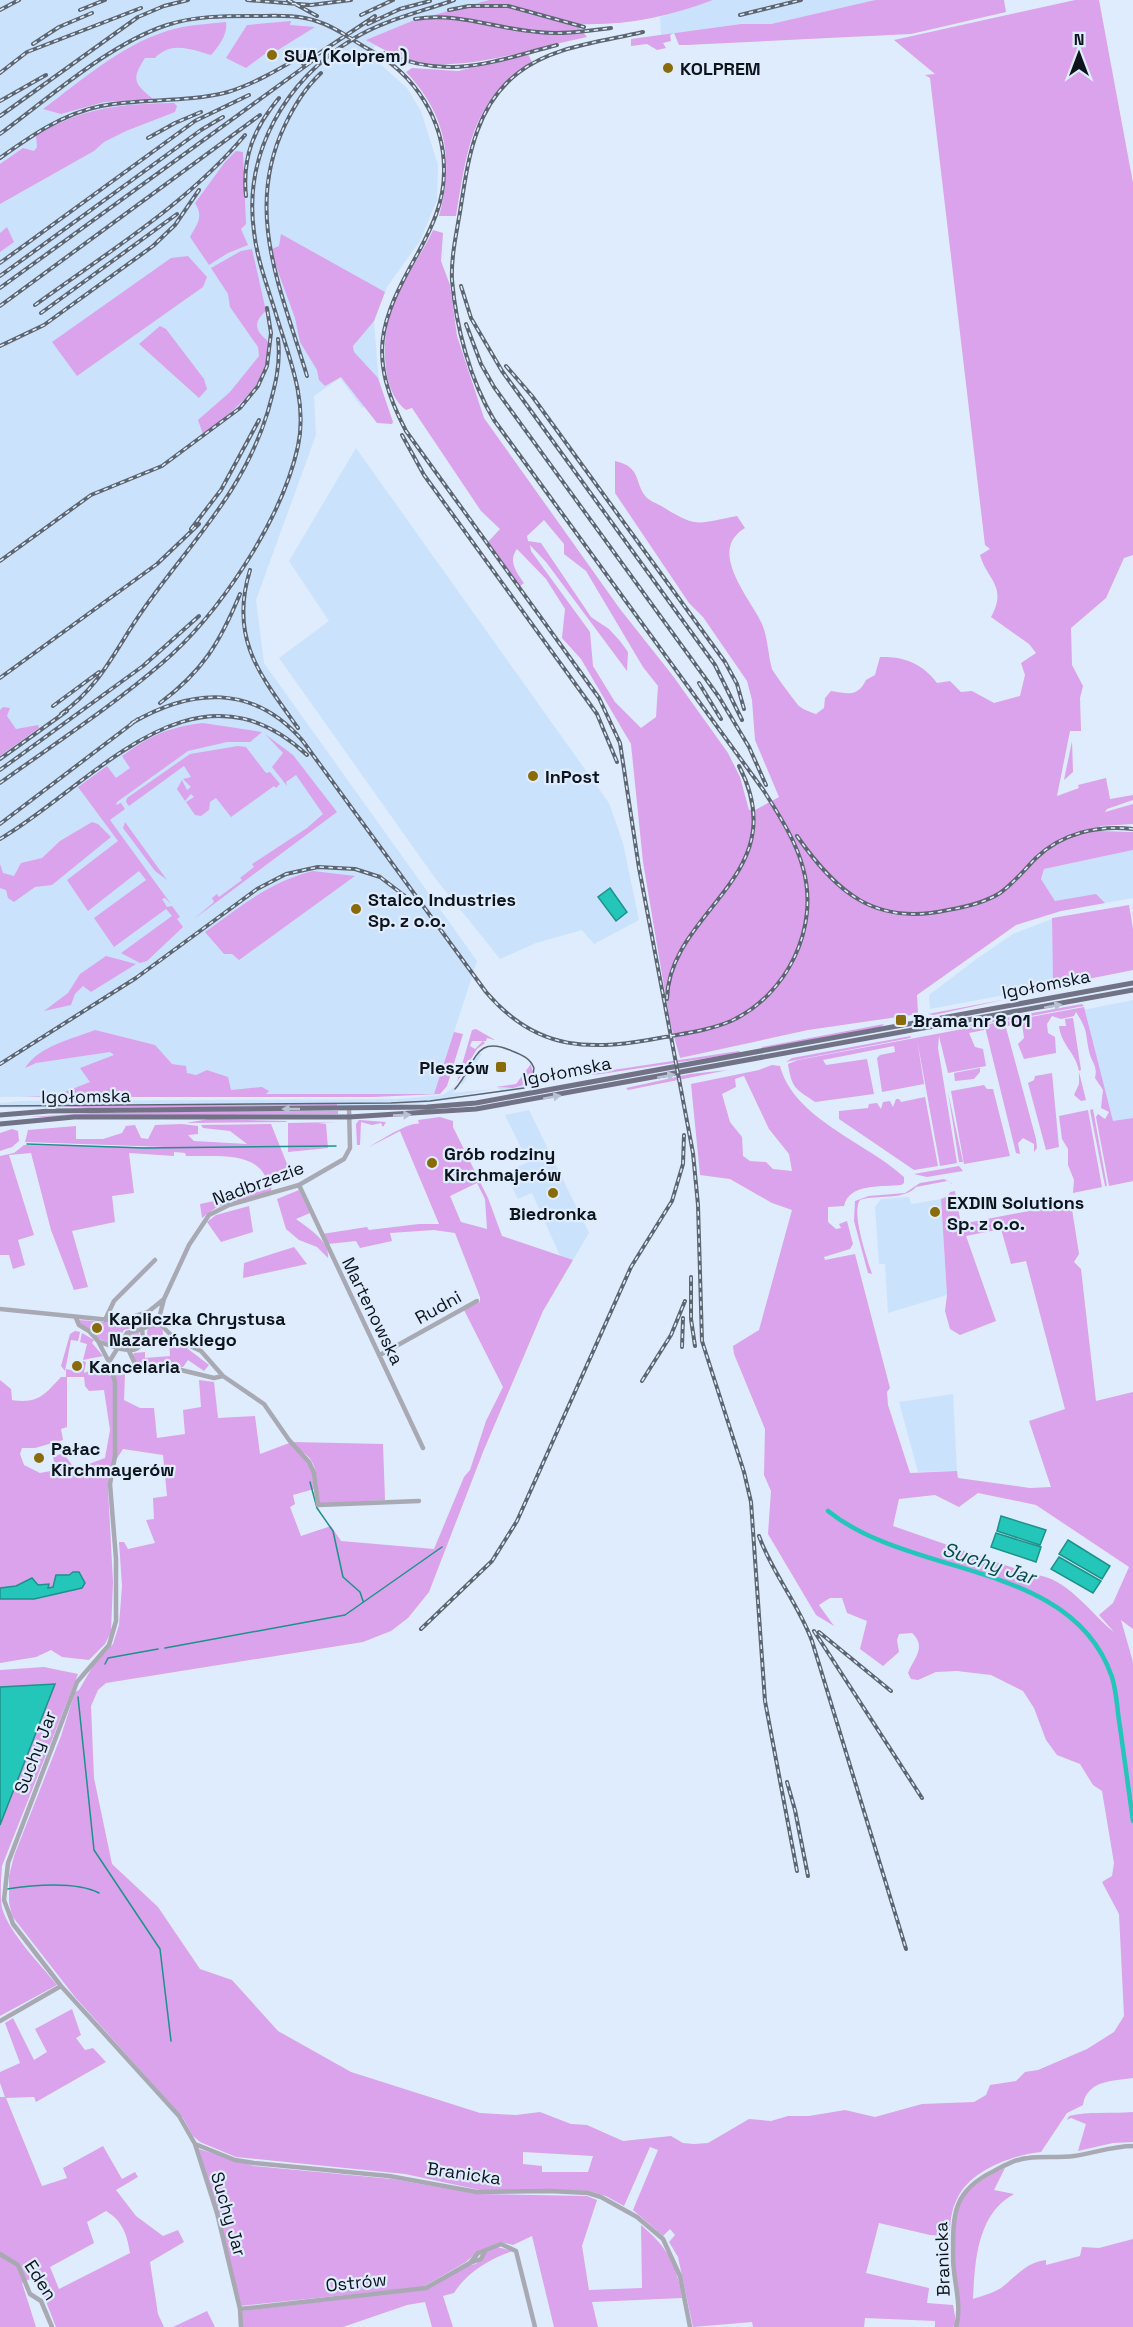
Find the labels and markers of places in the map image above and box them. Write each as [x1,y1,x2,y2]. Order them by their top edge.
place label: SUA (Kolprem) [284,44,407,67]
marker: SUA (Kolprem) [265,48,279,62]
place label: KOLPREM [680,57,761,80]
marker: KOLPREM [661,61,675,75]
place label: InPost [545,765,600,788]
marker: InPost [526,769,540,783]
place label: Stalco Industries Sp. z o.o. [368,888,516,932]
marker: Stalco Industries Sp. z o.o. [349,902,363,916]
place label: Brama nr 8 01 [913,1009,1031,1032]
marker: Brama nr 8 01 [894,1013,908,1027]
place label: Pleszów [419,1056,489,1079]
marker: Pleszów [494,1060,508,1074]
place label: Grób rodziny Kirchmajerów [444,1142,561,1186]
marker: Grób rodziny Kirchmajerów [425,1156,439,1170]
marker: Biedronka [546,1186,560,1200]
place label: EXDIN Solutions Sp. z o.o. [947,1191,1084,1235]
place label: Biedronka [509,1202,598,1225]
marker: EXDIN Solutions Sp. z o.o. [928,1205,942,1219]
place label: Kapliczka Chrystusa Nazareńskiego [109,1307,286,1351]
marker: Kapliczka Chrystusa Nazareńskiego [90,1321,104,1335]
place label: Kancelaria [89,1355,181,1378]
marker: Kancelaria [70,1359,84,1373]
place label: Pałac Kirchmayerów [51,1437,174,1481]
marker: Pałac Kirchmayerów [32,1451,46,1465]

